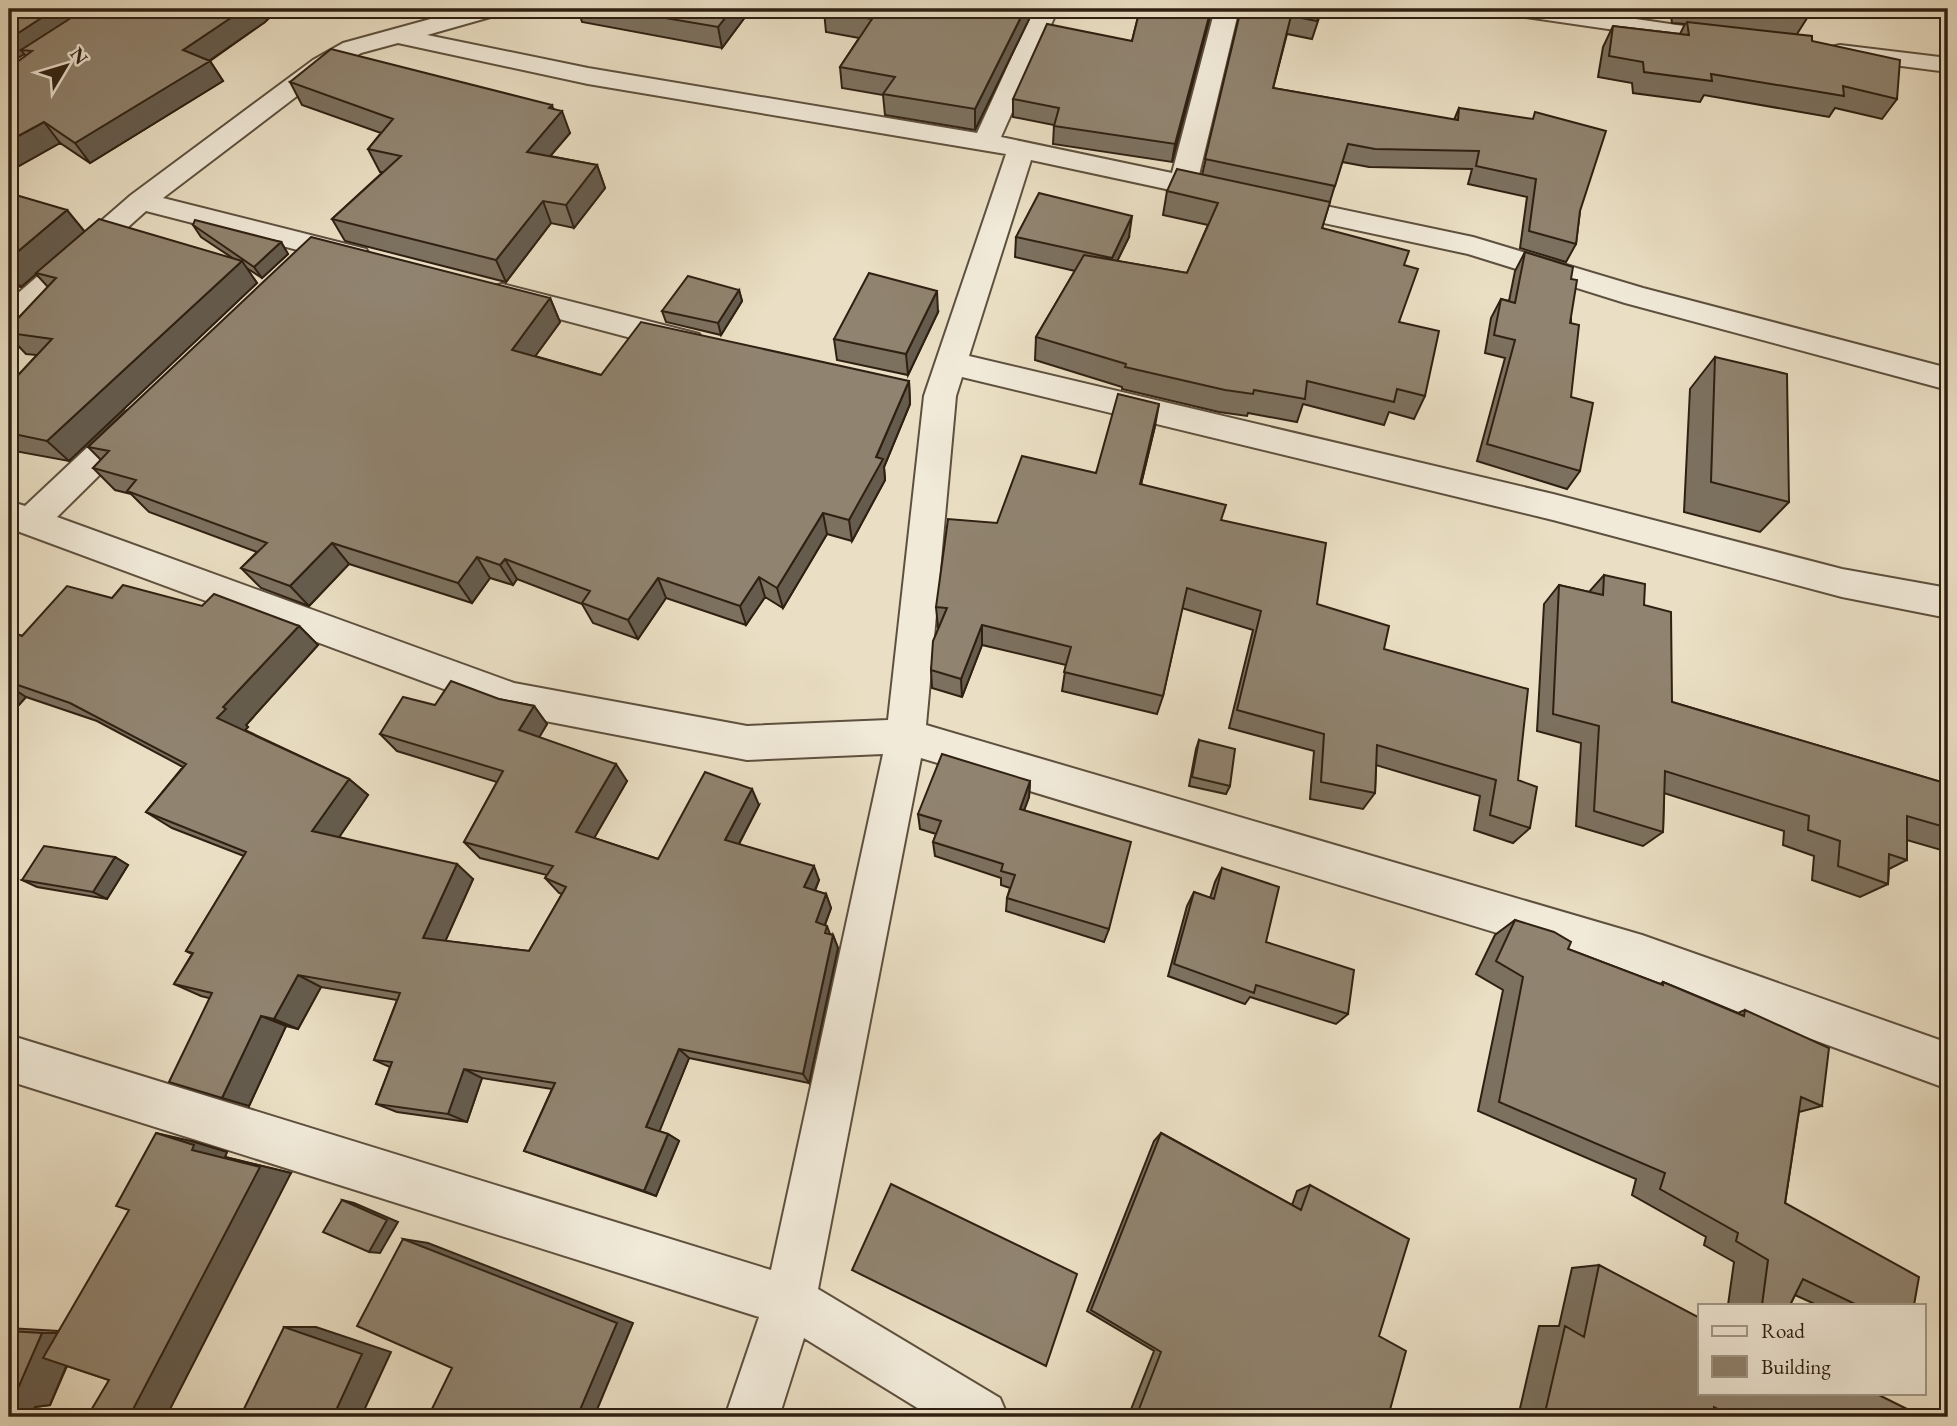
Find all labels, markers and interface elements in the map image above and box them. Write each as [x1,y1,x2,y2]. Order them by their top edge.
north arrow [32,32,102,102]
text: N [64,42,94,70]
legend [1698,1304,1926,1394]
text: Road [1761,1317,1805,1344]
text: Building [1761,1353,1831,1380]

